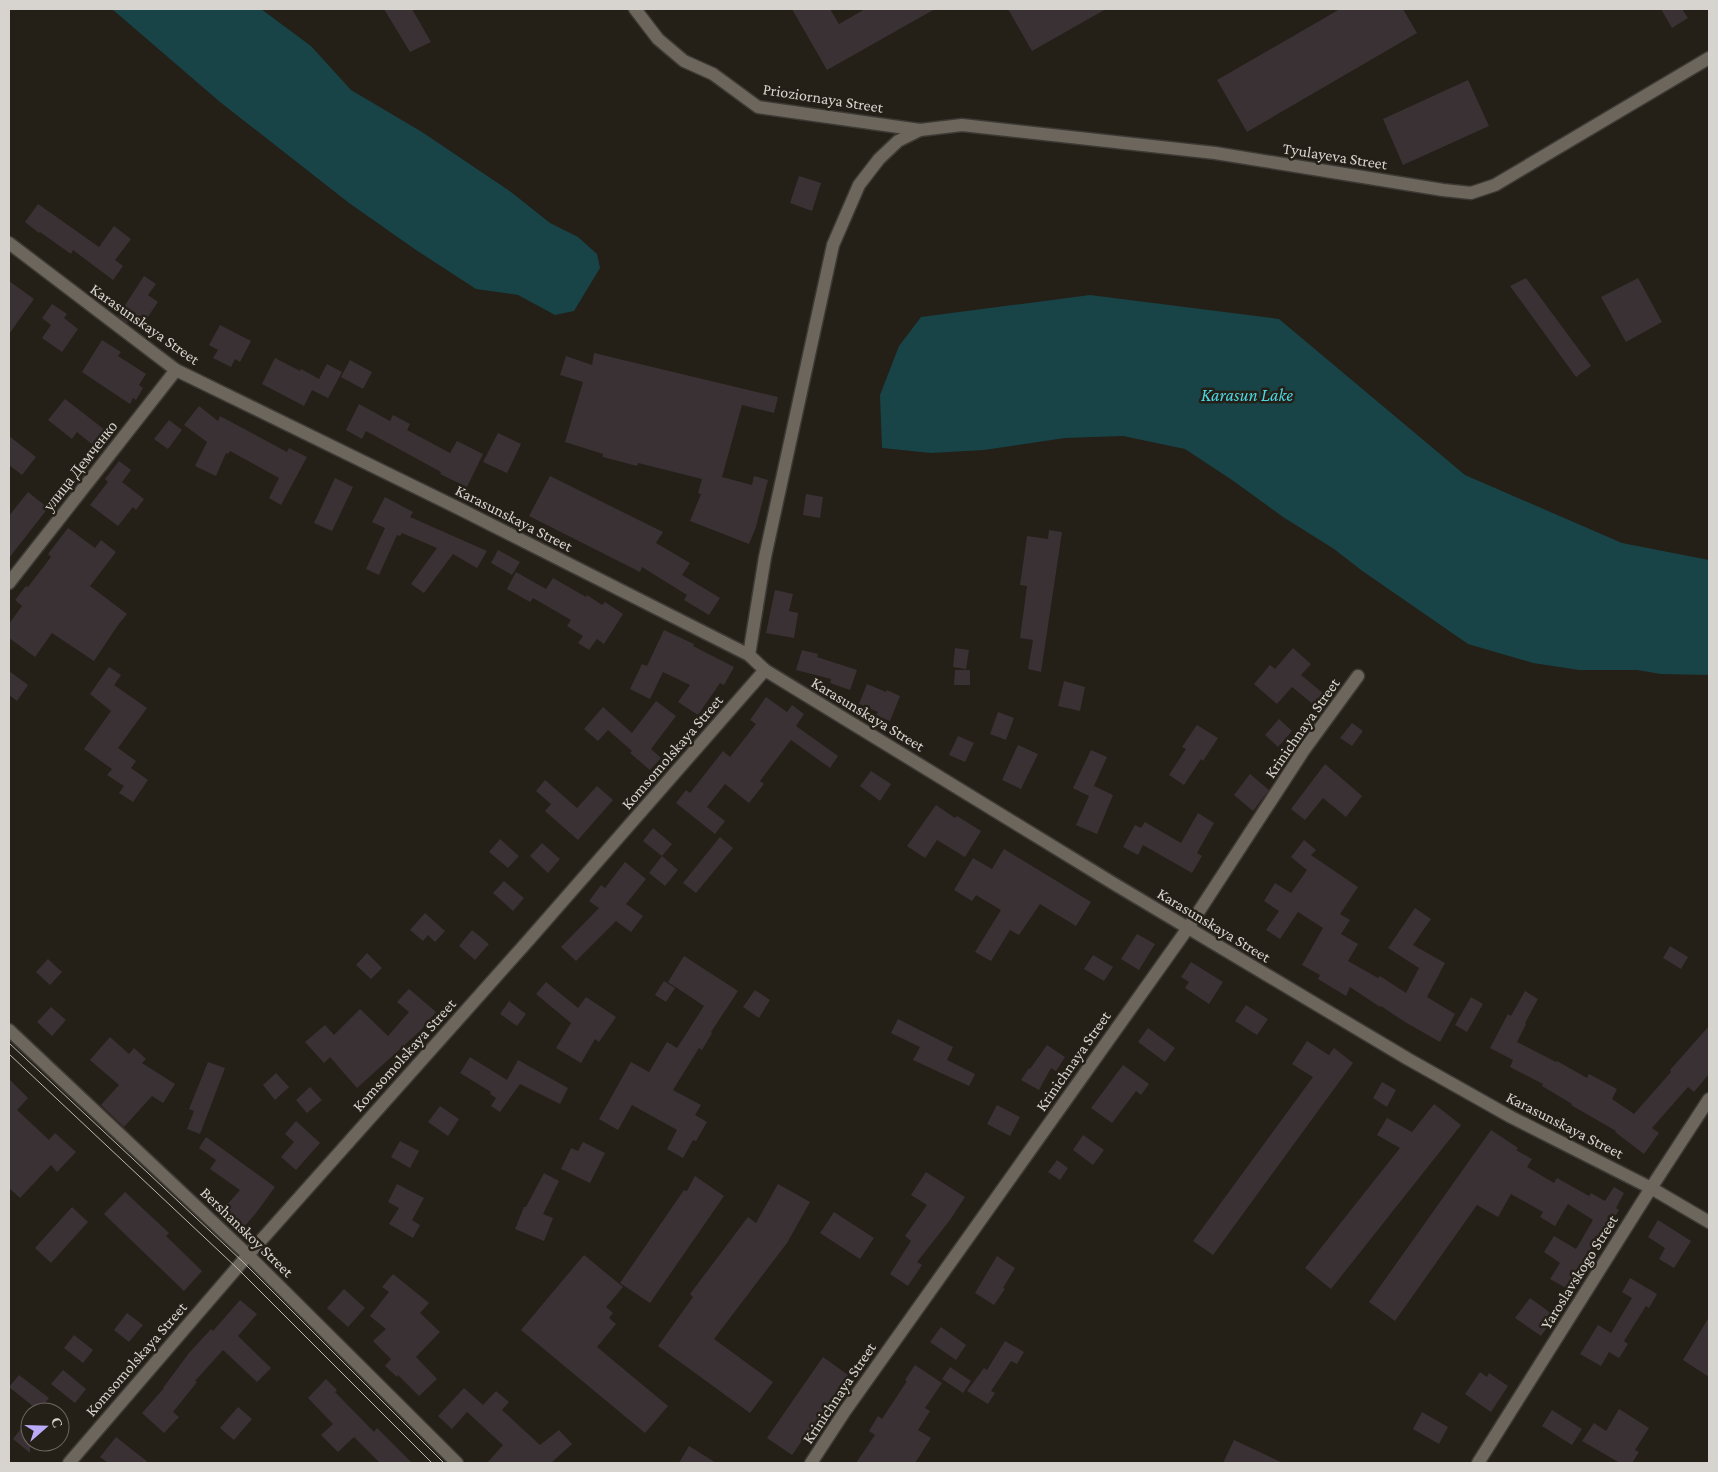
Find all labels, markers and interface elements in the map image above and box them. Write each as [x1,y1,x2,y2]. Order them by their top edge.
street label: Prioziornaya Street [762,80,885,117]
street label: Tyulayeva Street [1281,139,1389,174]
street label: Karasunskaya Street [87,280,203,369]
water label: Karasun Lake [1201,385,1293,405]
street label: улица Демченко [40,418,121,515]
street label: Karasunskaya Street [452,481,576,556]
street label: Karasunskaya Street [808,674,928,756]
street label: Krinichnaya Street [1261,674,1344,782]
street label: Komsomolskaya Street [618,691,727,813]
street label: Karasunskaya Street [1154,885,1274,967]
street label: Komsomolskaya Street [349,995,460,1115]
street label: Krinichnaya Street [1032,1007,1115,1115]
street label: Karasunskaya Street [1503,1088,1627,1163]
street label: Bershanskoy Street [197,1184,297,1282]
street label: Yaroslavskogo Street [1537,1211,1622,1333]
street label: Komsomolskaya Street [82,1298,191,1420]
street label: Krinichnaya Street [799,1339,880,1447]
north arrow [20,1402,70,1452]
text: С [48,1415,66,1430]

